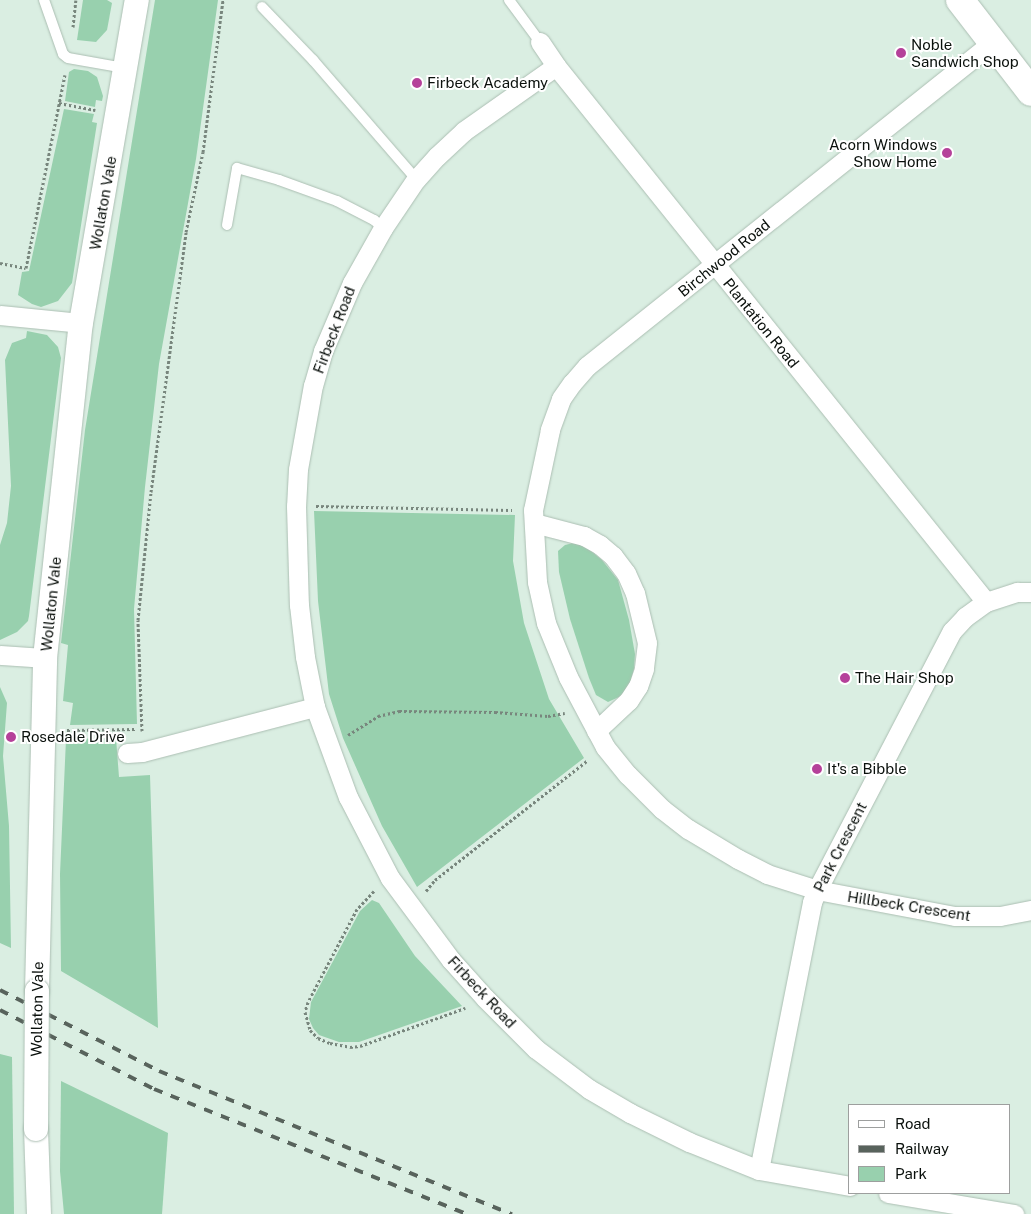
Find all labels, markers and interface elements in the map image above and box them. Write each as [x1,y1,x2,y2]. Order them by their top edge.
place label: Noble Sandwich Shop [911,35,1019,70]
marker: Noble Sandwich Shop [895,47,907,59]
place label: Firbeck Academy [427,74,548,92]
marker: Firbeck Academy [411,77,423,89]
place label: Acorn Windows Show Home [829,135,937,170]
marker: Acorn Windows Show Home [941,147,953,159]
street label: Wollaton Vale [86,154,120,252]
street label: Birchwood Road [675,216,773,300]
street label: Plantation Road [719,274,803,372]
street label: Firbeck Road [309,284,359,376]
street label: Wollaton Vale [37,555,65,653]
place label: The Hair Shop [855,669,954,687]
marker: The Hair Shop [839,672,851,684]
place label: Rosedale Drive [21,728,125,746]
marker: Rosedale Drive [5,731,17,743]
place label: It's a Bibble [827,760,907,778]
marker: It's a Bibble [811,763,823,775]
street label: Park Crescent [810,799,870,895]
street label: Hillbeck Crescent [846,887,972,925]
street label: Firbeck Road [444,952,520,1032]
street label: Wollaton Vale [27,961,47,1057]
legend [848,1104,1011,1194]
text: Road [895,1115,931,1132]
text: Railway [895,1140,949,1157]
text: Park [895,1165,927,1182]

